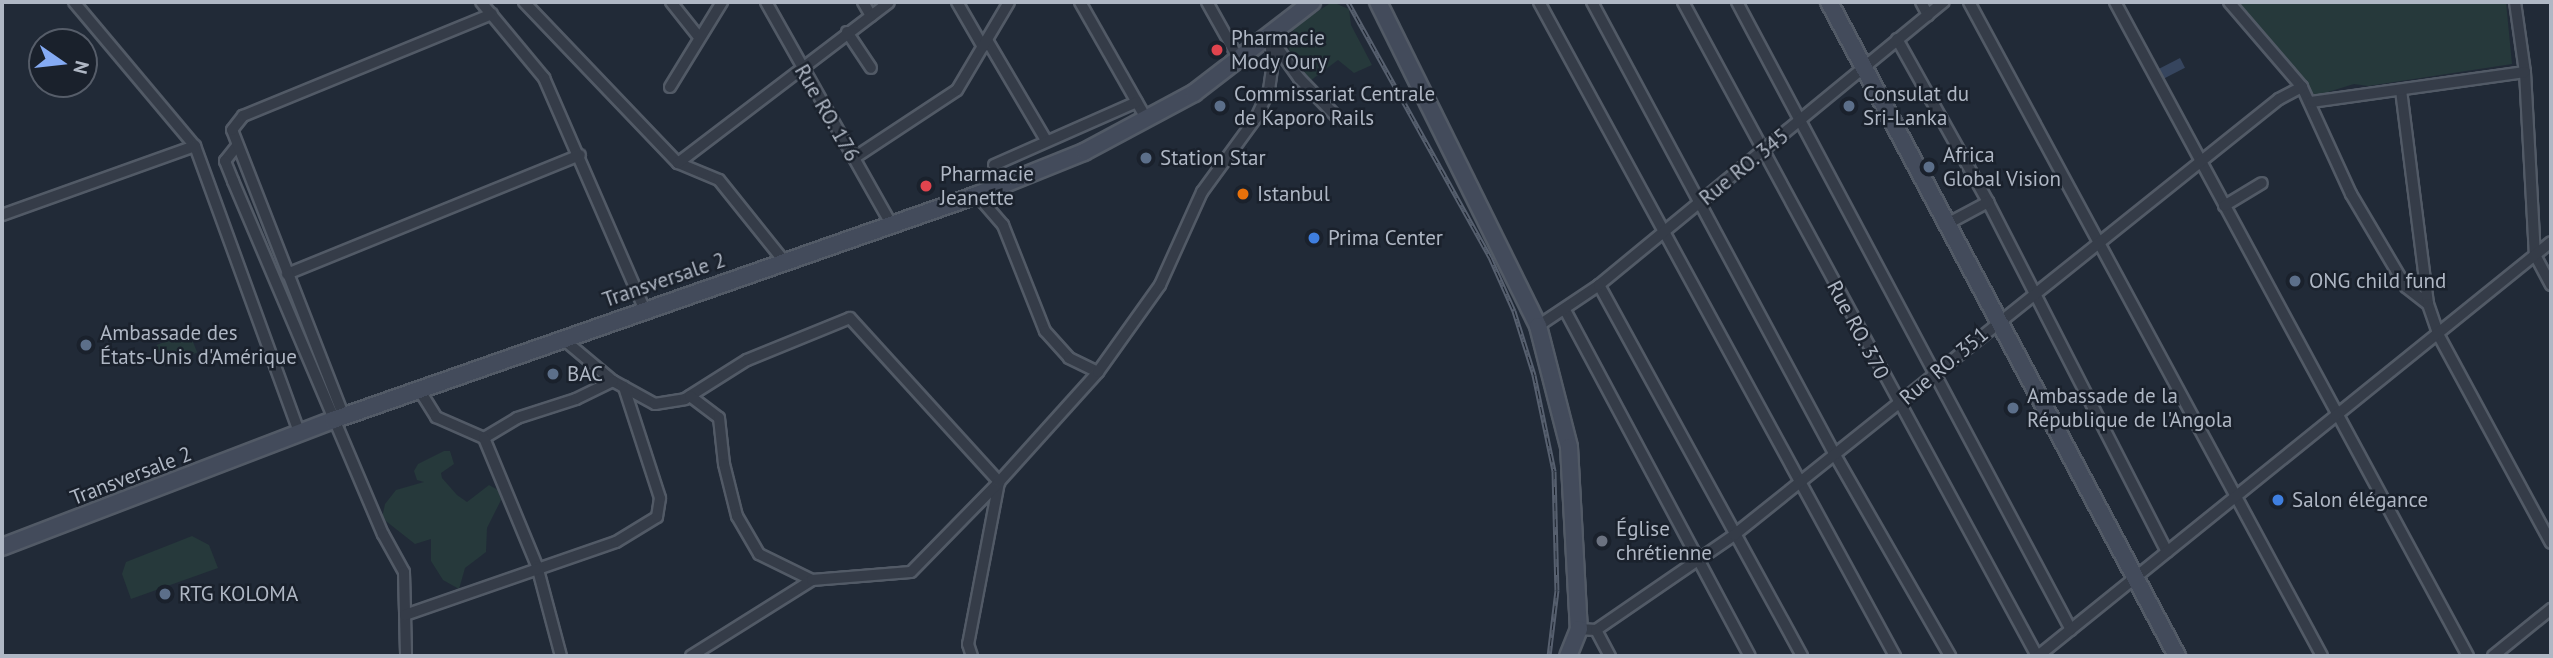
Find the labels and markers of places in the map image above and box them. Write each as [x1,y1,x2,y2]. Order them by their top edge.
place label: Pharmacie Mody Oury [1231,25,1328,75]
marker: Pharmacie Mody Oury [1209,42,1225,58]
place label: Commissariat Centrale de Kaporo Rails [1234,81,1435,131]
place label: Consulat du Sri-Lanka [1863,81,1969,131]
marker: Commissariat Centrale de Kaporo Rails [1212,98,1228,114]
marker: Consulat du Sri-Lanka [1841,98,1857,114]
place label: Africa Global Vision [1943,142,2062,192]
place label: Station Star [1160,145,1266,171]
marker: Station Star [1138,150,1154,166]
marker: Africa Global Vision [1921,159,1937,175]
place label: Pharmacie Jeanette [940,161,1034,211]
marker: Pharmacie Jeanette [918,178,934,194]
place label: Istanbul [1257,181,1330,207]
marker: Istanbul [1235,186,1251,202]
place label: Prima Center [1328,225,1443,251]
marker: Prima Center [1306,230,1322,246]
place label: ONG child fund [2309,268,2446,294]
marker: ONG child fund [2287,273,2303,289]
place label: Ambassade des États-Unis d'Amérique [100,320,297,370]
marker: Ambassade des États-Unis d'Amérique [78,337,94,353]
place label: BAC [567,361,603,387]
marker: BAC [545,366,561,382]
place label: Ambassade de la République de l'Angola [2027,383,2232,433]
marker: Ambassade de la République de l'Angola [2005,400,2021,416]
place label: Salon élégance [2292,487,2428,513]
marker: Salon élégance [2270,492,2286,508]
place label: Église chrétienne [1616,516,1712,566]
marker: Église chrétienne [1594,533,1610,549]
place label: RTG KOLOMA [179,581,298,607]
marker: RTG KOLOMA [157,586,173,602]

